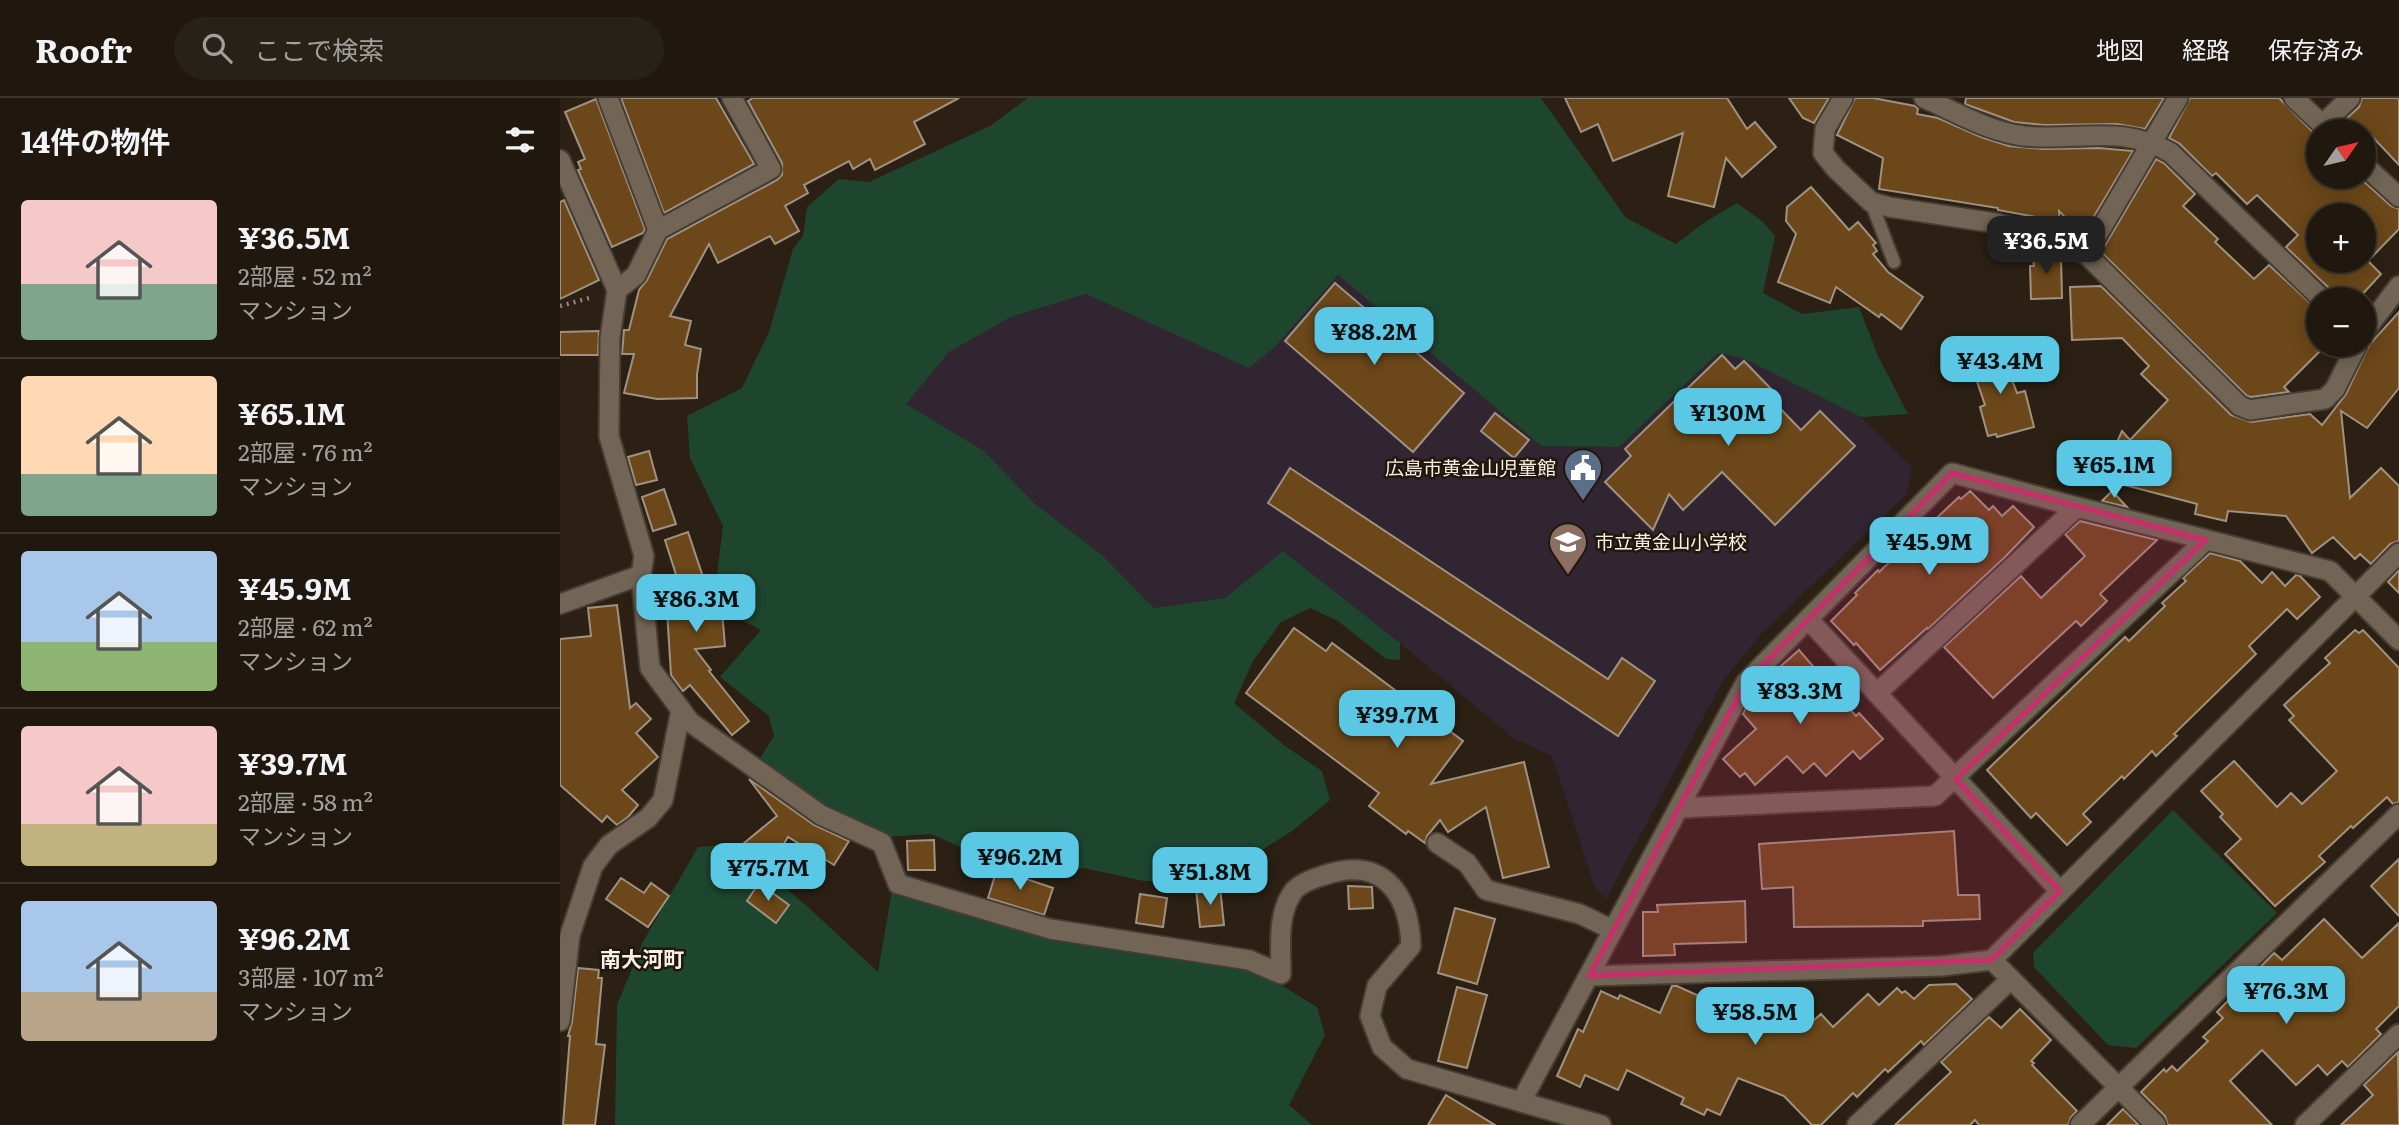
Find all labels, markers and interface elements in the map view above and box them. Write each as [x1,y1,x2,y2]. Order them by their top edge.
search box [174,17,664,80]
text: Roofr [35,24,132,73]
icon: search [198,29,236,67]
text: ここで検索 [254,29,384,68]
text: 地図 [2096,31,2144,66]
text: 経路 [2182,31,2230,66]
text: 保存済み [2268,31,2364,66]
text: 14件の物件 [21,118,170,162]
north arrow [2306,119,2376,189]
map controls [2306,119,2376,357]
icon: filters [501,121,539,159]
button: + [2306,203,2376,273]
text: ¥36.5M [238,214,350,258]
pin: ¥36.5M [1989,216,2103,276]
text: ¥36.5M [2003,222,2089,256]
icon: home [77,228,161,312]
text: 2部屋 · 52 m² [238,258,372,292]
button: − [2306,287,2376,357]
text: マンション [238,292,353,326]
pin: ¥88.2M [1317,308,1431,367]
text: ¥88.2M [1331,313,1417,347]
pin: ¥43.4M [1943,336,2057,396]
text: ¥43.4M [1956,342,2044,376]
pin: ¥130M [1679,388,1777,448]
text: ¥65.1M [238,390,346,434]
text: ¥130M [1690,394,1766,428]
icon: home [77,404,161,488]
text: 2部屋 · 76 m² [238,434,373,468]
pin: ¥65.1M [2057,440,2171,500]
text: ¥65.1M [2073,446,2155,480]
public building icon: 広島市黄金山児童館 [1562,447,1604,502]
place label: 広島市黄金山児童館 [1385,453,1556,481]
text: マンション [238,468,353,502]
pin: ¥45.9M [1872,518,1986,577]
school or university icon: 市立黄金山小学校 [1547,521,1589,576]
text: ¥45.9M [1885,523,1973,557]
place label: 市立黄金山小学校 [1595,527,1747,555]
text: ¥45.9M [238,565,352,609]
pin: ¥86.3M [639,574,753,634]
icon: home [77,579,161,663]
text: ¥86.3M [652,580,740,614]
text: 2部屋 · 62 m² [238,609,373,643]
text: マンション [238,643,353,677]
pin: ¥83.3M [1743,666,1857,726]
text: ¥83.3M [1757,672,1843,706]
pin: ¥39.7M [1340,690,1454,750]
text: ¥39.7M [1355,696,1439,730]
text: ¥39.7M [238,740,348,784]
icon: home [77,754,161,838]
text: 2部屋 · 58 m² [238,784,373,818]
text: マンション [238,818,353,852]
pin: ¥96.2M [963,832,1077,892]
text: ¥96.2M [977,838,1063,872]
pin: ¥75.7M [711,844,825,903]
pin: ¥51.8M [1153,848,1267,907]
text: ¥75.7M [727,849,809,883]
text: ¥51.8M [1168,853,1252,887]
text: ¥96.2M [238,915,351,959]
icon: home [77,929,161,1013]
district label: 南大河町 [600,942,684,973]
text: 3部屋 · 107 m² [238,959,384,993]
pin: ¥76.3M [2229,967,2343,1026]
text: ¥76.3M [2243,972,2329,1006]
pin: ¥58.5M [1698,988,1812,1047]
text: マンション [238,993,353,1027]
text: ¥58.5M [1712,993,1798,1027]

